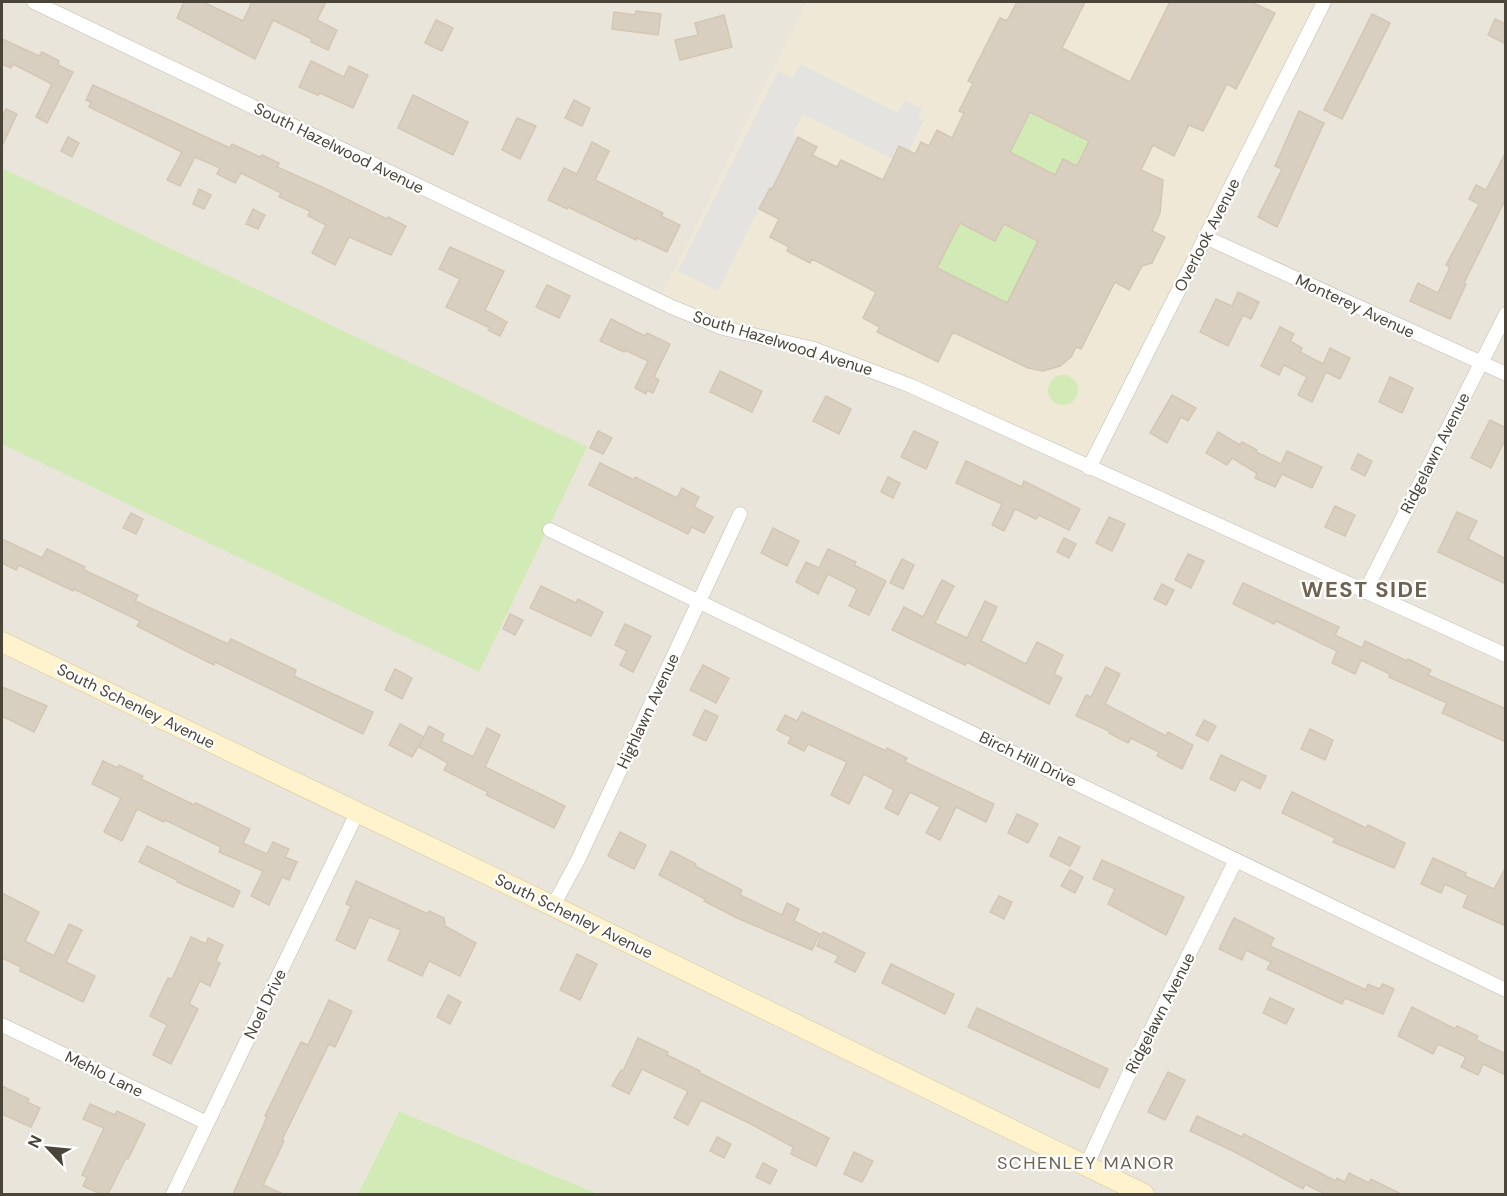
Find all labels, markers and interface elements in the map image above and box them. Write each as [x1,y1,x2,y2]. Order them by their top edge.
street label: South Hazelwood Avenue [250,98,428,198]
street label: Overlook Avenue [1169,175,1245,295]
street label: Monterey Avenue [1292,269,1418,343]
street label: South Hazelwood Avenue [691,306,875,380]
street label: Ridgelawn Avenue [1395,389,1475,517]
district label: WEST SIDE [1301,575,1429,604]
street label: Highlawn Avenue [612,650,684,772]
street label: South Schenley Avenue [53,659,219,753]
street label: Birch Hill Drive [976,726,1080,792]
street label: South Schenley Avenue [491,869,657,963]
street label: Ridgelawn Avenue [1120,949,1200,1077]
street label: Noel Drive [239,966,291,1042]
street label: Mehlo Lane [61,1046,147,1102]
north arrow [18,1118,78,1178]
text: N [23,1132,47,1151]
district label: SCHENLEY MANOR [997,1151,1175,1175]

